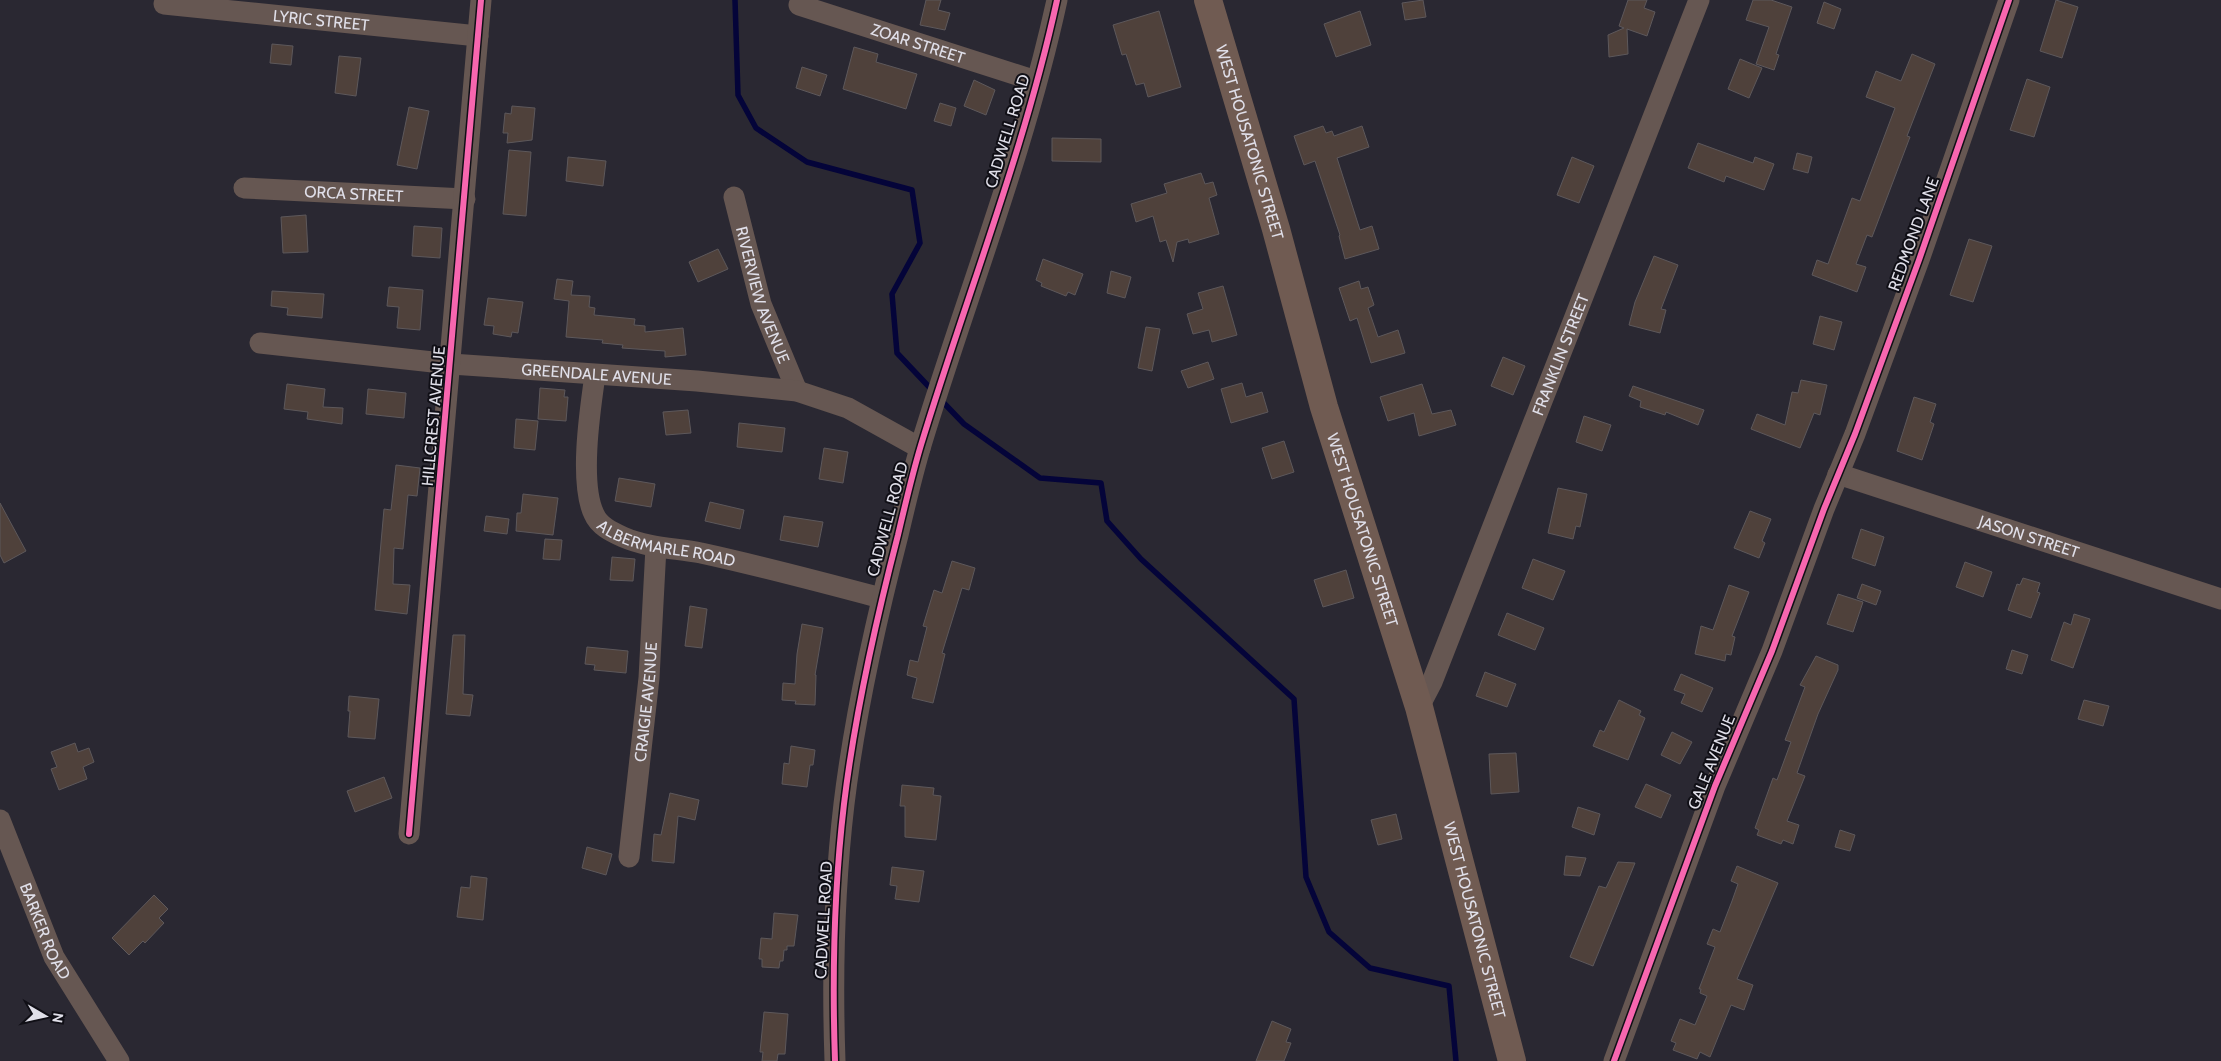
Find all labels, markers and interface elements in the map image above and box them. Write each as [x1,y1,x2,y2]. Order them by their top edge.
street label: LYRIC STREET [272,6,371,35]
street label: ZOAR STREET [869,20,968,68]
street label: WEST HOUSATONIC STREET [1212,42,1287,242]
street label: CADWELL ROAD [981,72,1034,190]
street label: REDMOND LANE [1884,175,1943,294]
street label: ORCA STREET [304,182,404,206]
street label: RIVERVIEW AVENUE [732,224,793,366]
street label: FRANKLIN STREET [1528,291,1593,418]
street label: HILLCREST AVENUE [418,345,449,487]
street label: GREENDALE AVENUE [521,360,672,389]
street label: WEST HOUSATONIC STREET [1323,431,1402,630]
street label: CADWELL ROAD [863,460,912,579]
street label: JASON STREET [1975,511,2082,562]
street label: ALBERMARLE ROAD [593,516,737,570]
street label: CRAIGIE AVENUE [631,641,661,763]
street label: GALE AVENUE [1684,712,1739,812]
street label: WEST HOUSATONIC STREET [1440,820,1509,1021]
street label: CADWELL ROAD [811,861,836,980]
street label: BARKER ROAD [16,880,75,983]
north arrow [20,991,70,1041]
text: N [48,1012,68,1024]

